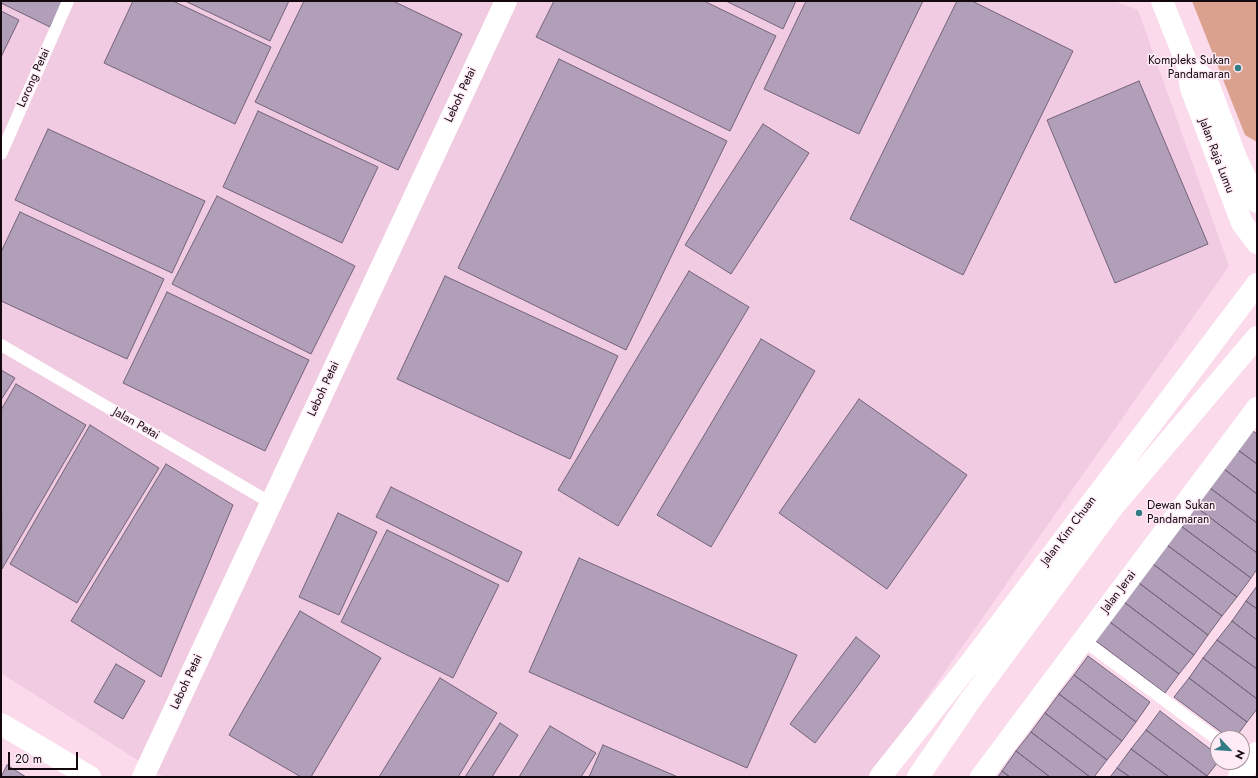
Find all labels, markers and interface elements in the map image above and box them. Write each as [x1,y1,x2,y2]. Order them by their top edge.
street label: Lorong Petai [15,46,53,110]
place label: Kompleks Sukan Pandamaran [1148,54,1230,82]
marker: Kompleks Sukan Pandamaran [1233,63,1243,73]
street label: Leboh Petai [442,65,480,125]
street label: Jalan Raja Lumu [1195,117,1237,195]
street label: Leboh Petai [305,359,343,419]
street label: Jalan Petai [110,405,162,443]
street label: Jalan Kim Chuan [1038,494,1100,568]
place label: Dewan Sukan Pandamaran [1147,499,1215,527]
marker: Dewan Sukan Pandamaran [1134,508,1144,518]
street label: Jalan Jerai [1098,568,1140,616]
street label: Leboh Petai [168,652,206,712]
north arrow [1210,730,1250,770]
scale bar [10,744,80,770]
text: N [1231,747,1249,762]
text: 20 m [15,750,42,768]

